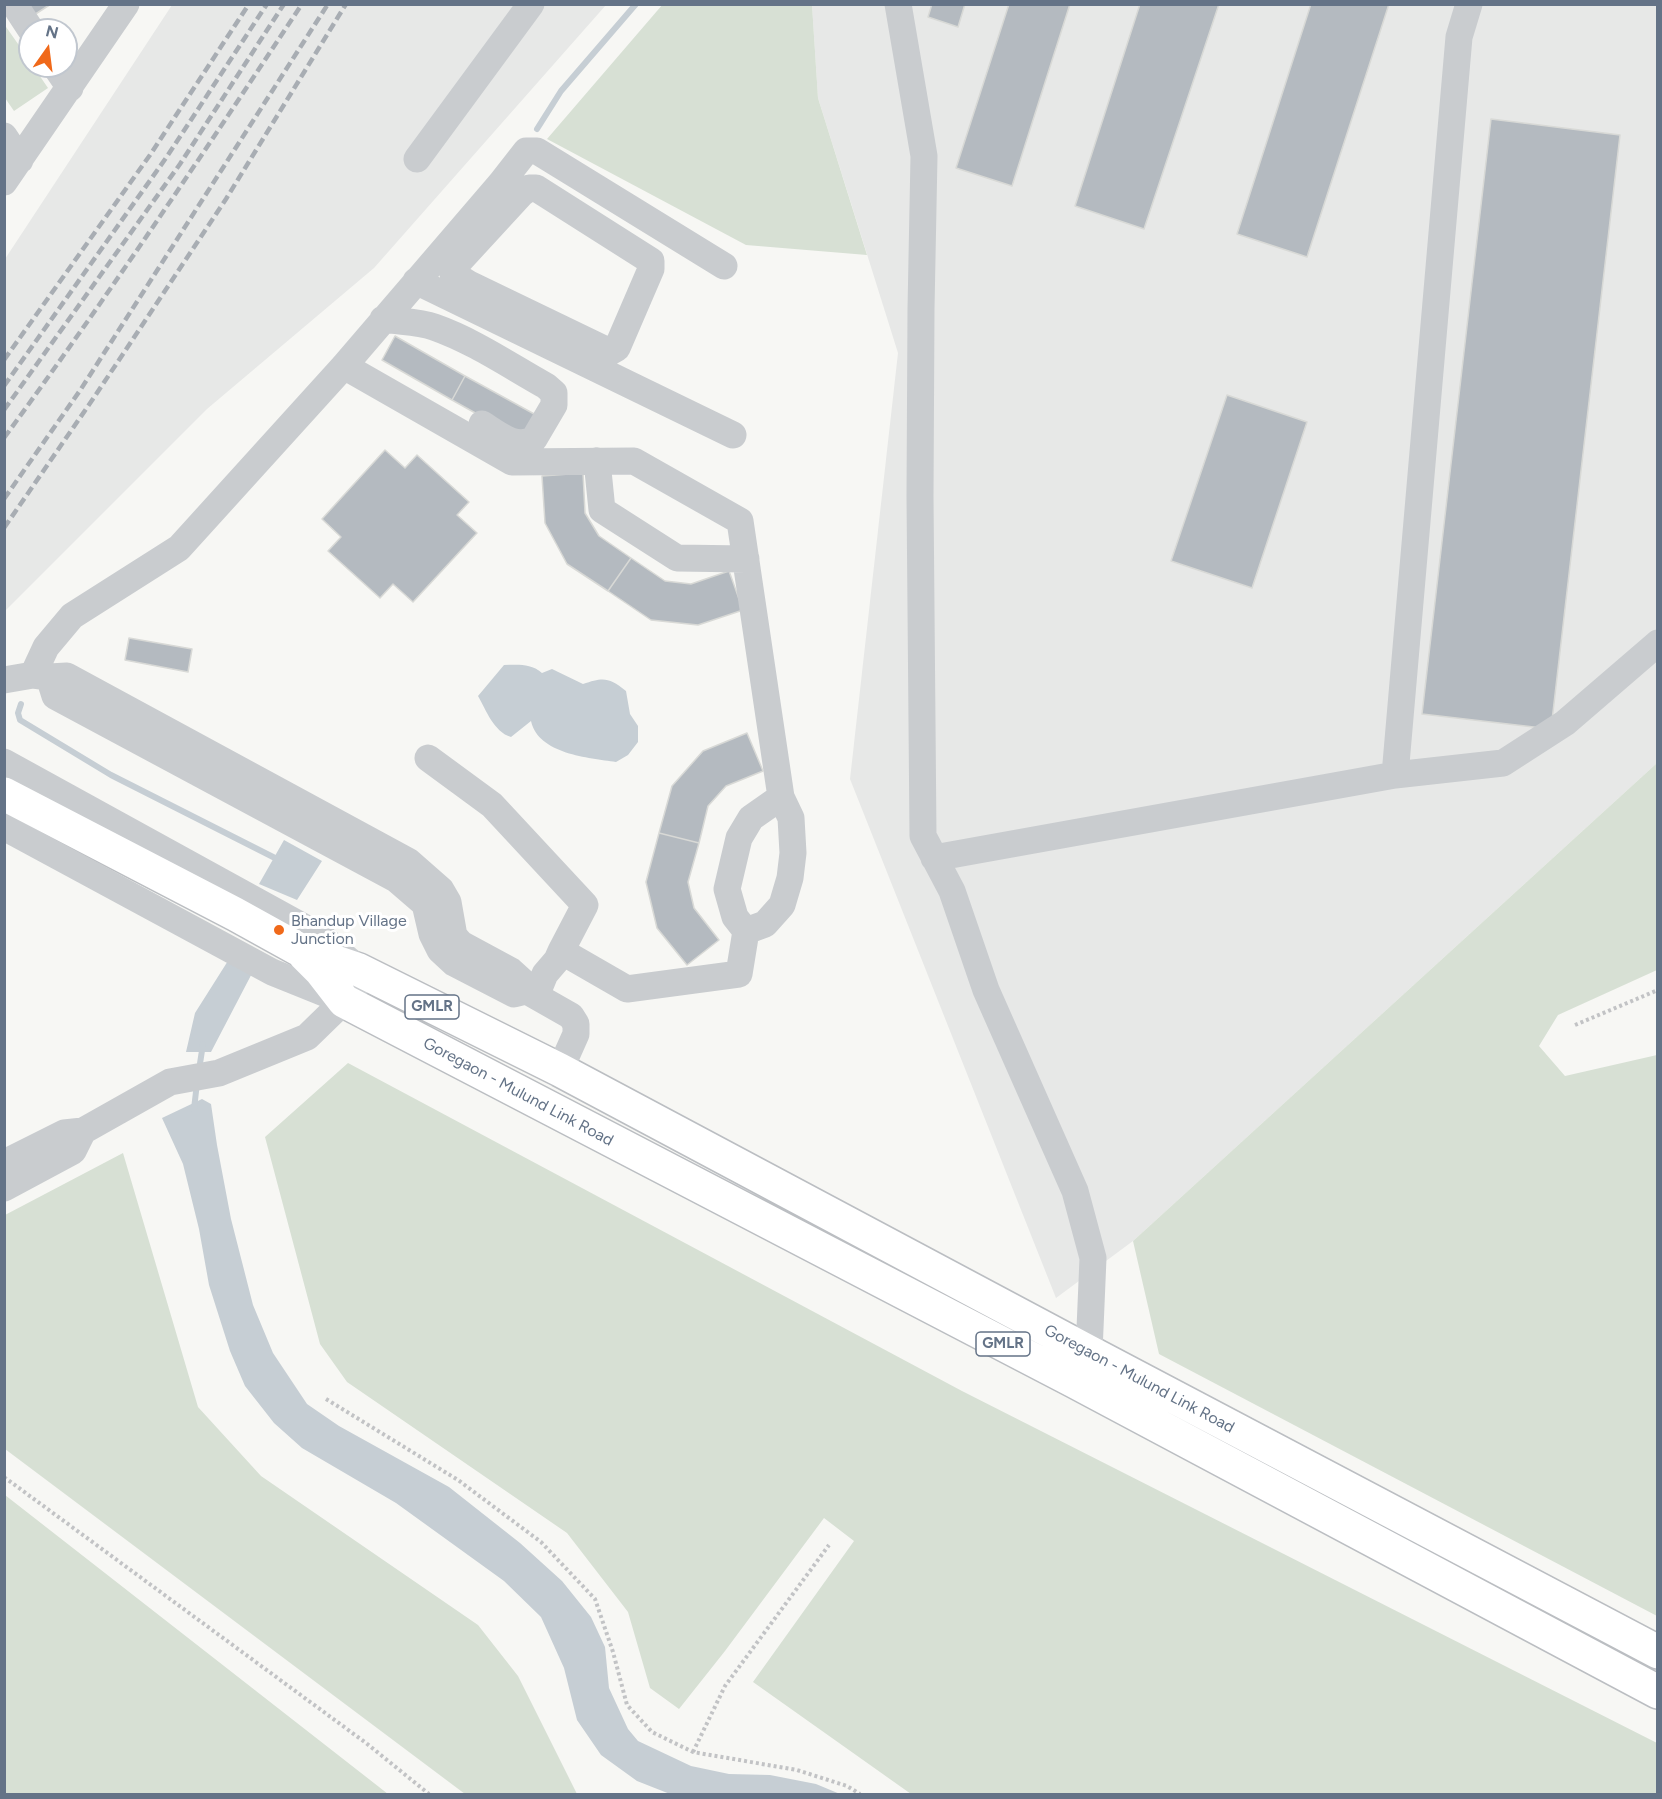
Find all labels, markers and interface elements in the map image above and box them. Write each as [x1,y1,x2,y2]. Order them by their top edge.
north arrow [18,18,78,78]
text: N [44,21,60,43]
place label: Bhandup Village Junction [291,911,407,949]
marker: Bhandup Village Junction [272,923,286,937]
road number: GMLR [405,995,459,1019]
street label: Goregaon - Mulund Link Road [420,1034,616,1150]
street label: Goregaon - Mulund Link Road [1041,1321,1237,1437]
road number: GMLR [976,1332,1030,1356]

